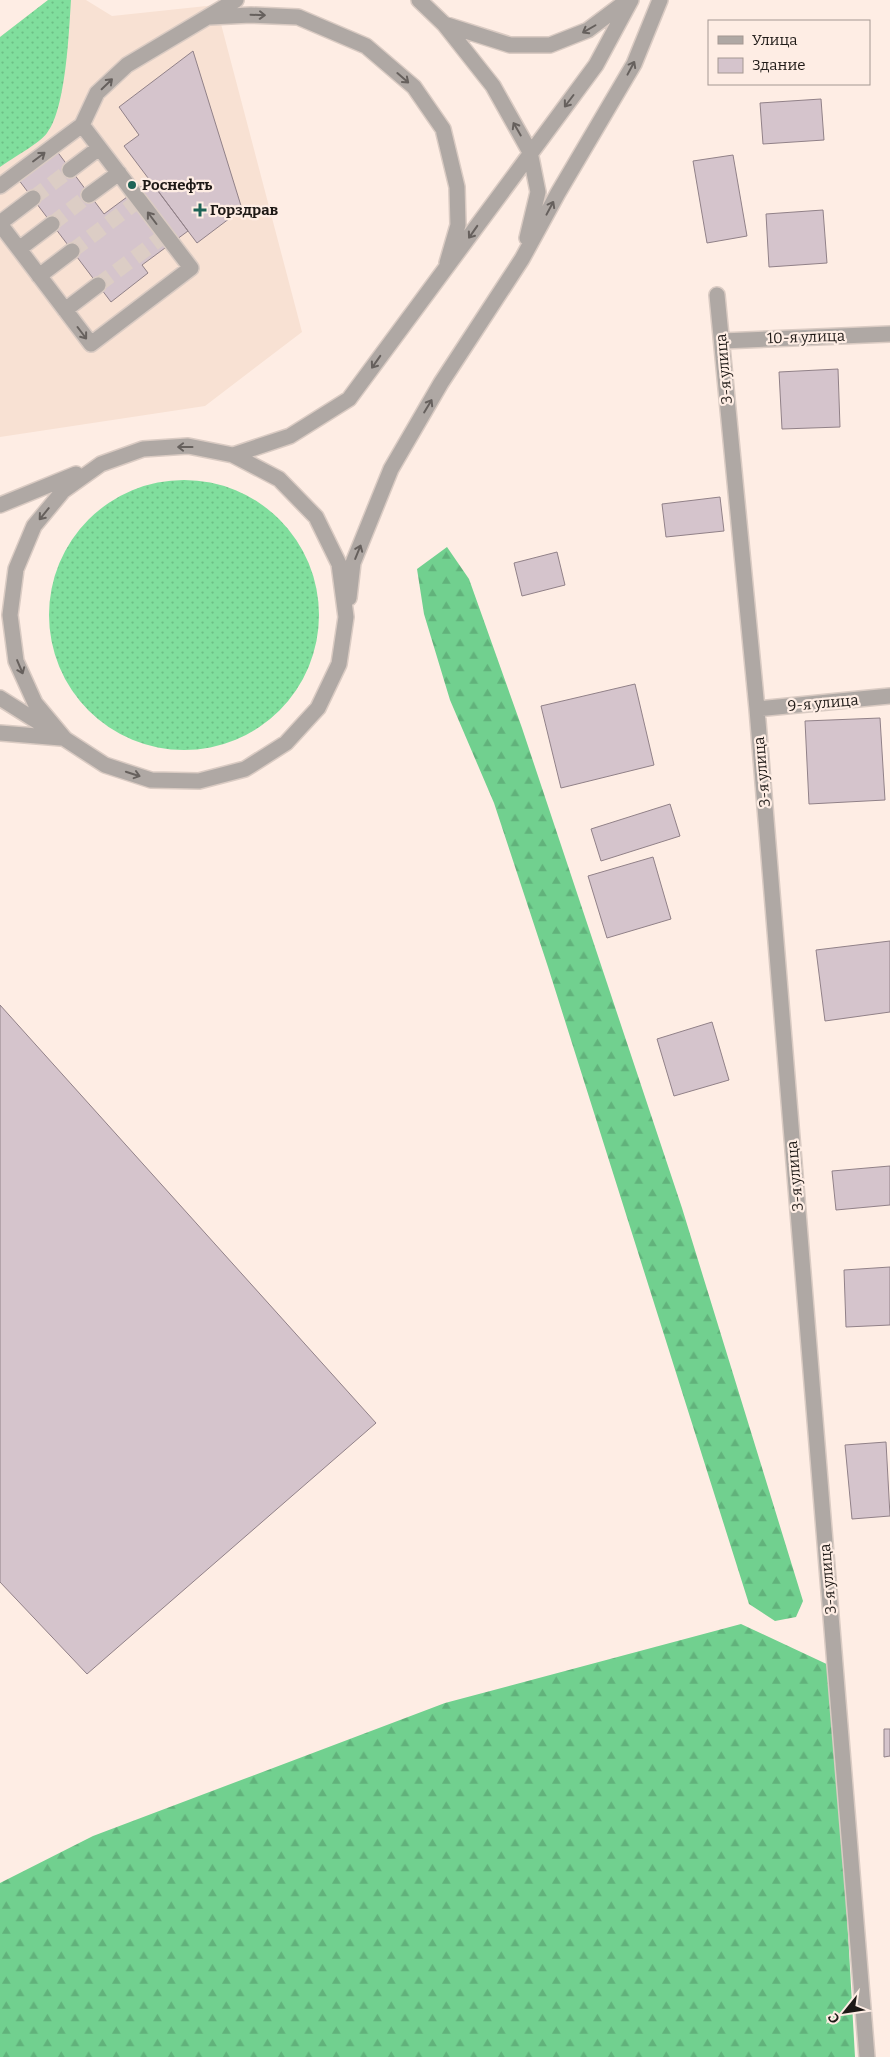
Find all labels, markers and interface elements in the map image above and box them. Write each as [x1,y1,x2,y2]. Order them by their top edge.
one-way arrow [250,11,266,20]
legend [708,20,870,85]
one-way arrow [582,24,596,34]
text: Улица [752,31,798,49]
text: Здание [752,56,806,74]
one-way arrow [626,60,636,75]
one-way arrow [396,72,409,84]
one-way arrow [100,78,113,90]
one-way arrow [564,94,574,108]
one-way arrow [512,123,522,137]
one-way arrow [32,152,45,163]
place label: Роснефть [142,176,212,194]
marker: Роснефть [126,179,138,191]
place label: Горздрав [210,201,279,219]
one-way arrow [546,201,555,216]
marker: Горздрав [194,204,206,216]
one-way arrow [147,212,158,225]
one-way arrow [468,225,478,239]
one-way arrow [77,326,88,339]
street label: 10-я улица [767,327,845,347]
street label: 3-я улица [712,333,736,405]
one-way arrow [371,355,381,369]
one-way arrow [423,399,433,413]
one-way arrow [177,442,193,452]
one-way arrow [39,507,50,520]
one-way arrow [353,545,363,560]
one-way arrow [15,659,25,674]
street label: 9-я улица [787,691,859,715]
street label: 3-я улица [750,736,774,808]
one-way arrow [124,770,140,780]
street label: 3-я улица [783,1140,807,1212]
street label: 3-я улица [816,1543,840,1615]
north arrow [820,1987,870,2037]
text: С [825,2010,844,2026]

